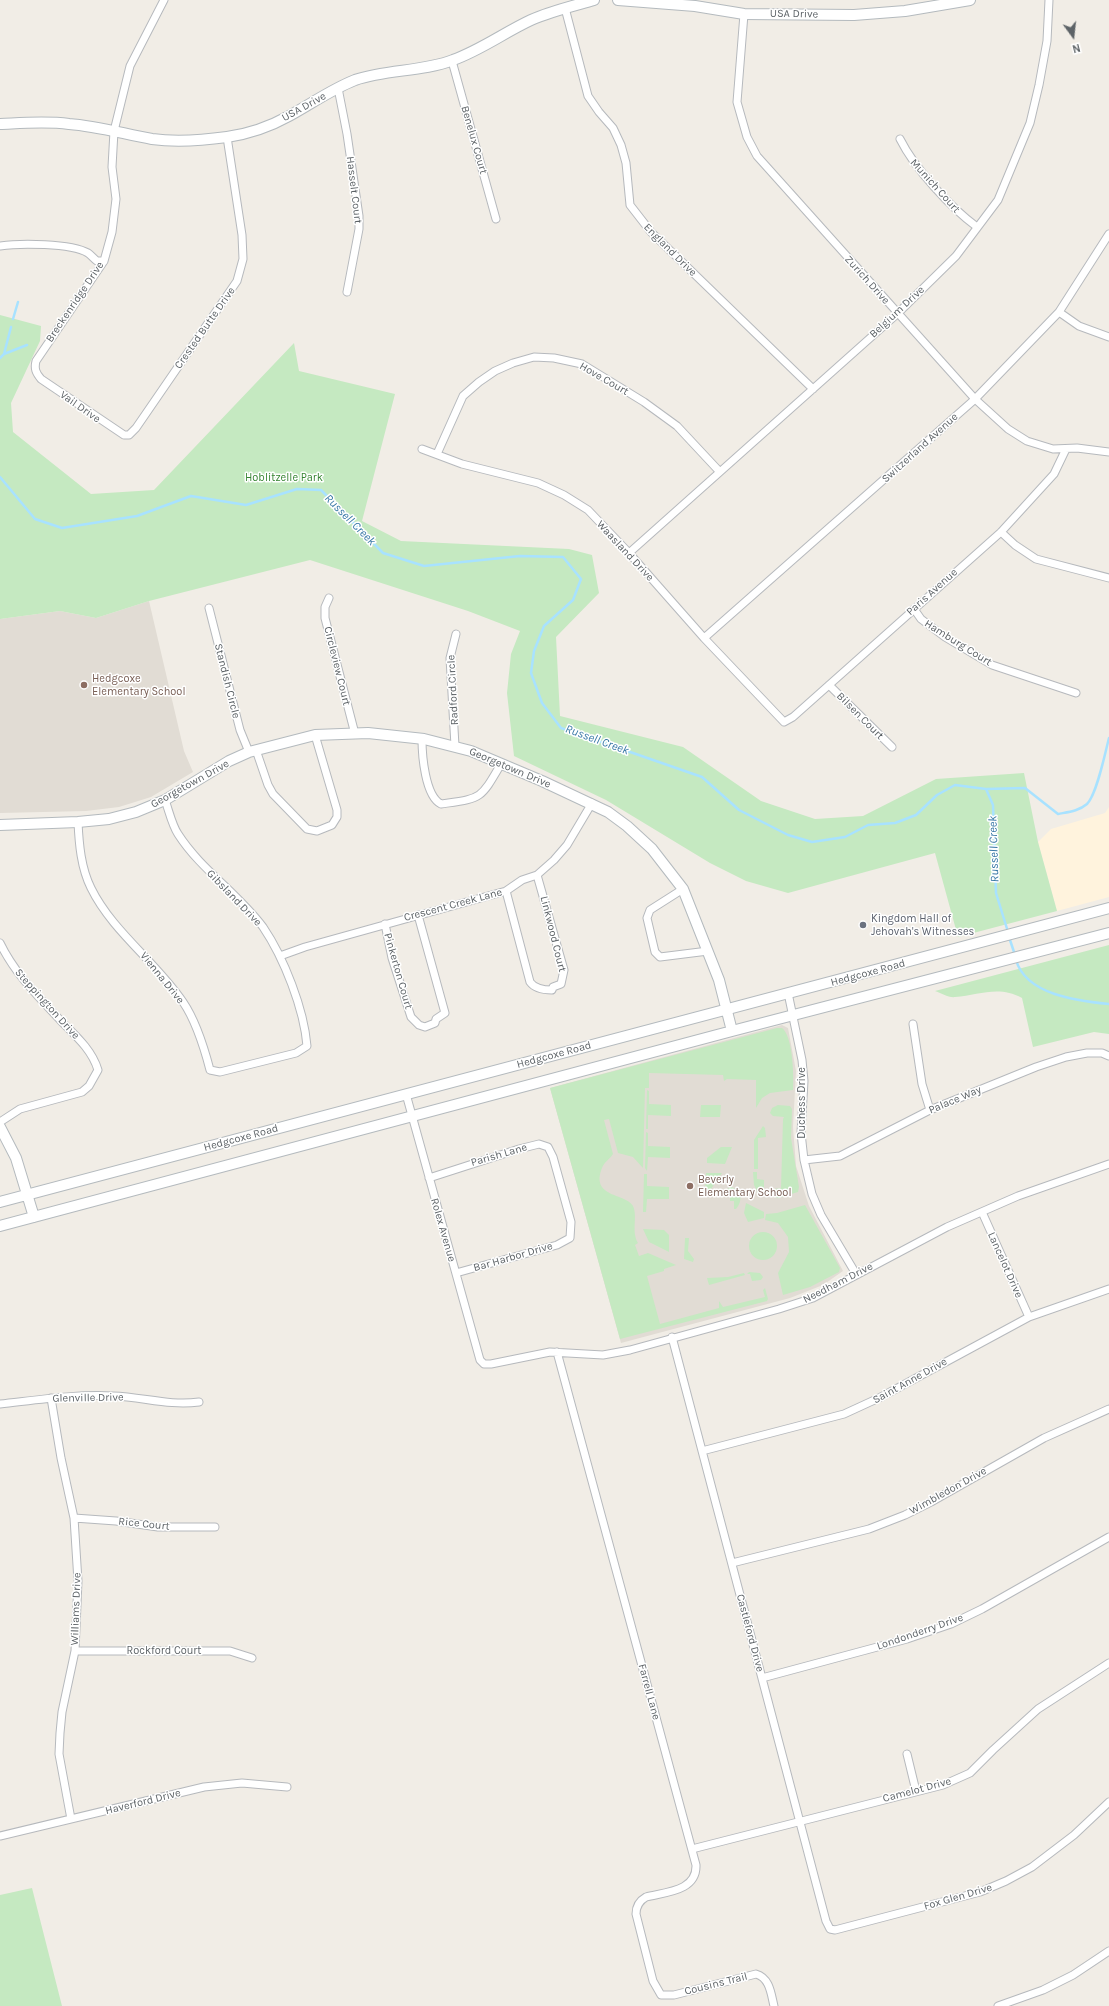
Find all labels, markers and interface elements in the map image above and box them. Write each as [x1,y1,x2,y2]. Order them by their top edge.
street label: USA Drive [770,7,818,21]
north arrow [1053,16,1093,56]
text: N [1071,41,1082,55]
street label: USA Drive [280,89,328,125]
street label: Benelux Court [458,104,490,176]
street label: Hasselt Court [343,155,365,225]
street label: Munich Court [907,156,963,216]
street label: England Drive [641,221,699,279]
street label: Zurich Drive [842,253,892,307]
street label: Breckenridge Drive [43,259,107,345]
street label: Belgium Drive [867,283,927,341]
street label: Crested Butte Drive [172,285,238,371]
street label: Hove Court [577,360,631,398]
street label: Vail Drive [57,388,103,426]
street label: Switzerland Avenue [879,410,961,486]
park label: Hoblitzelle Park [245,471,323,485]
water label: Russell Creek [321,491,379,549]
street label: Waasland Drive [594,518,656,584]
street label: Paris Avenue [904,566,960,618]
street label: Hamburg Court [922,617,994,669]
street label: Circleview Court [321,625,353,707]
street label: Standish Circle [211,642,243,720]
street label: Radford Circle [445,654,461,726]
place label: Hedgcoxe Elementary School [92,672,185,698]
marker: Hedgcoxe Elementary School [79,680,89,690]
street label: Bilsen Court [834,690,886,742]
water label: Russell Creek [563,722,631,758]
street label: Georgetown Drive [467,745,553,791]
street label: Georgetown Drive [149,757,231,811]
water label: Russell Creek [986,815,1002,883]
street label: Gibsland Drive [204,867,264,929]
street label: Crescent Creek Lane [402,886,504,924]
street label: Linkwood Court [537,895,569,973]
place label: Kingdom Hall of Jehovah's Witnesses [871,912,974,938]
marker: Kingdom Hall of Jehovah's Witnesses [858,920,868,930]
street label: Pinkerton Court [381,931,415,1011]
street label: Vienna Drive [137,949,187,1007]
street label: Hedgcoxe Road [829,957,907,989]
street label: Steppington Drive [12,966,82,1042]
street label: Hedgcoxe Road [515,1039,593,1071]
street label: Duchess Drive [795,1067,809,1139]
street label: Palace Way [927,1083,983,1117]
street label: Hedgcoxe Road [202,1122,280,1154]
street label: Parish Lane [469,1141,529,1169]
place label: Beverly Elementary School [698,1173,791,1199]
marker: Beverly Elementary School [685,1181,695,1191]
street label: Rolex Avenue [428,1196,458,1264]
street label: Lancelot Drive [985,1230,1025,1300]
street label: Bar Harbor Drive [472,1239,554,1275]
street label: Needham Drive [801,1260,875,1306]
street label: Saint Anne Drive [871,1355,949,1407]
street label: Glenville Drive [52,1391,124,1405]
street label: Wimbledon Drive [907,1464,989,1518]
street label: Rice Court [118,1515,170,1533]
street label: Williams Drive [68,1572,84,1646]
street label: Castleford Drive [733,1593,767,1673]
street label: Londonderry Drive [875,1611,965,1653]
street label: Rockford Court [127,1644,201,1658]
street label: Farrell Lane [635,1663,663,1721]
street label: Camelot Drive [881,1775,953,1805]
street label: Haverford Drive [104,1786,182,1818]
street label: Fox Glen Drive [922,1881,994,1913]
street label: Cousins Trail [683,1970,749,1998]

